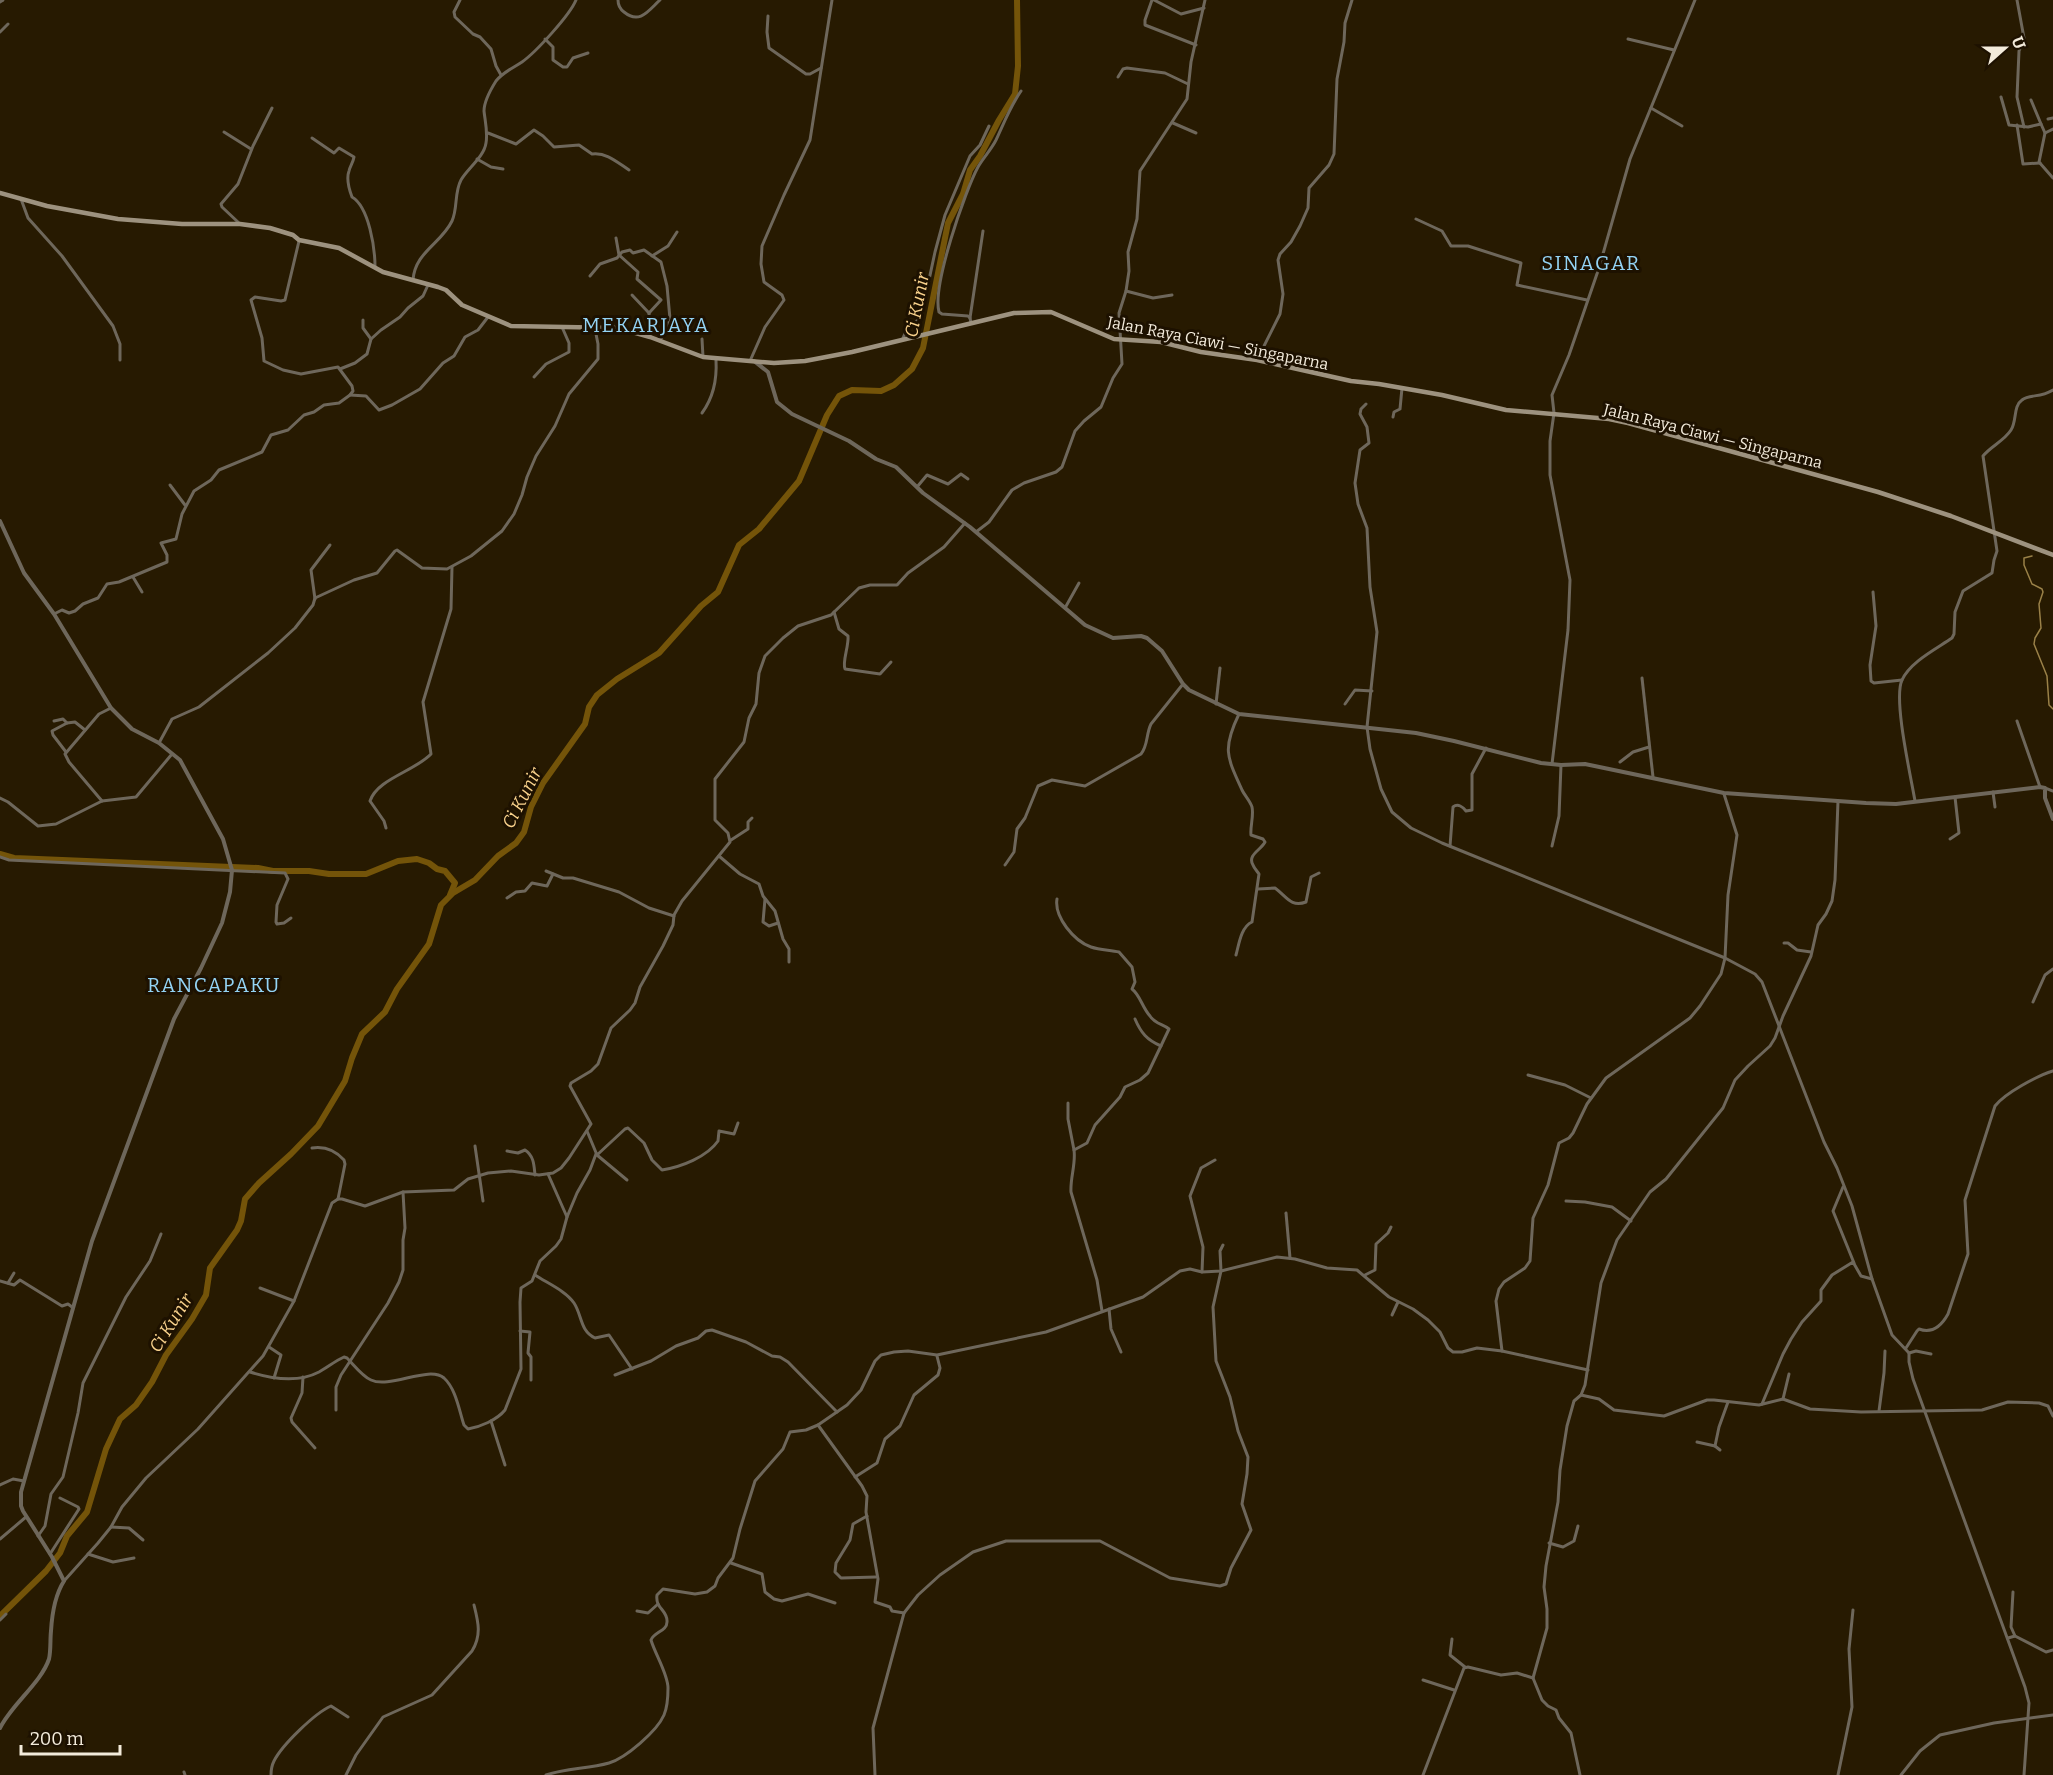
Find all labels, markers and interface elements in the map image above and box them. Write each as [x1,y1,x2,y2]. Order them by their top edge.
north arrow [1975,18,2035,78]
text: U [2008,34,2030,52]
district label: SINAGAR [1541,251,1641,275]
water label: Ci Kunir [900,270,934,339]
street label: Jalan Raya Ciawi — Singaparna [1105,312,1330,374]
district label: MEKARJAYA [582,313,710,337]
street label: Jalan Raya Ciawi — Singaparna [1601,399,1825,472]
water label: Ci Kunir [497,763,547,832]
district label: RANCAPAKU [147,973,281,997]
water label: Ci Kunir [144,1289,198,1357]
scale bar [21,1718,120,1756]
text: 200 m [30,1728,84,1750]

